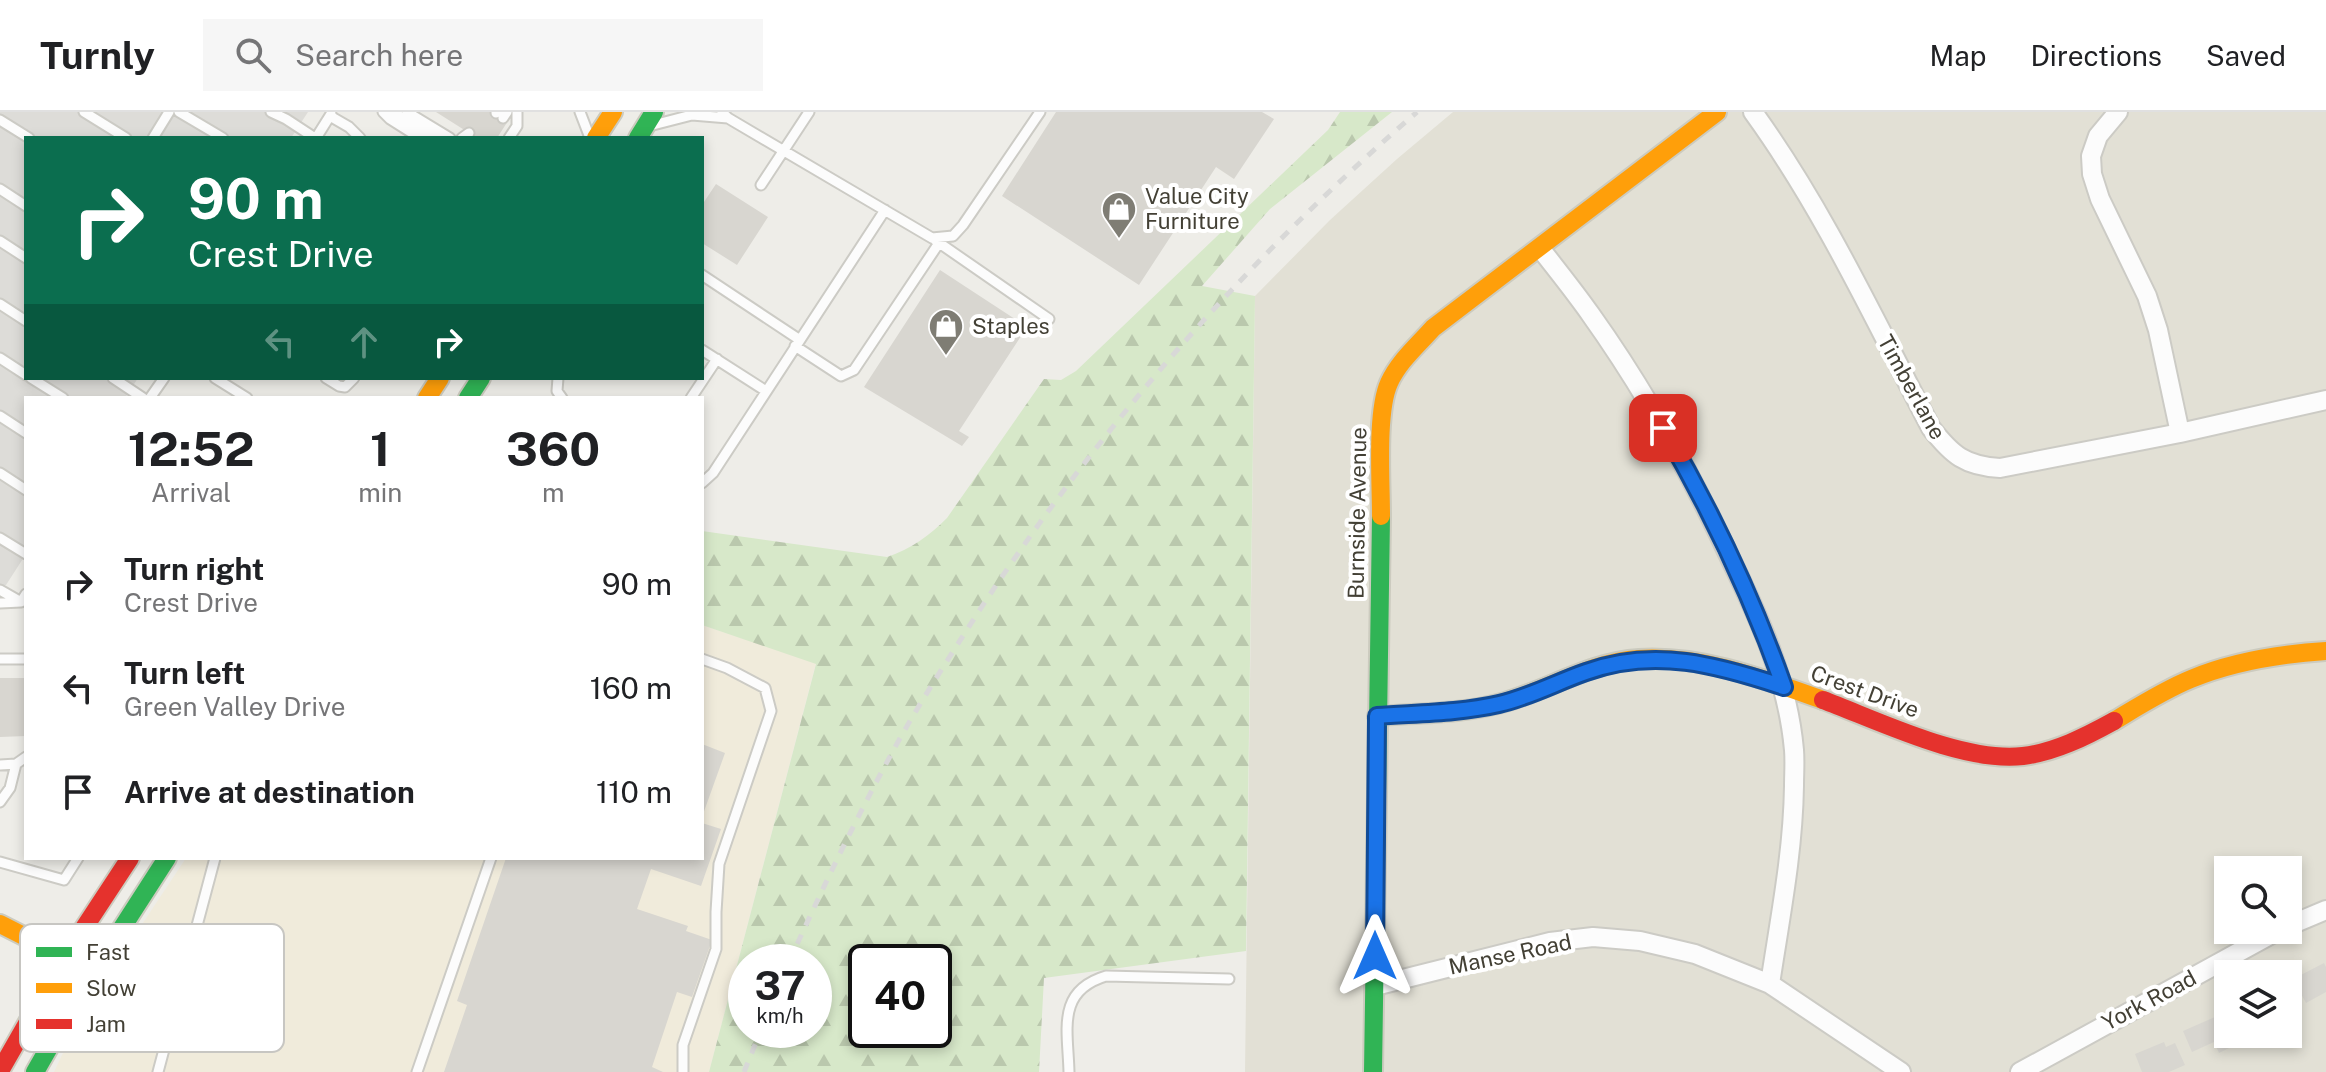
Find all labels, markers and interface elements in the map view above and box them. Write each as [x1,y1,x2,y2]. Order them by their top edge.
search box [203,19,763,91]
text: Turnly [40,33,155,78]
icon: search [231,33,275,77]
text: Search here [295,37,463,73]
text: Map [1930,39,1986,72]
text: Directions [2030,39,2162,72]
text: Saved [2206,39,2286,72]
text: 90 m [188,166,324,232]
icon: right [56,168,160,272]
place label: Value City Furniture [1145,183,1249,234]
shop icon: Value City Furniture [1100,190,1138,240]
text: Crest Drive [188,233,374,275]
shop icon: Staples [927,307,965,357]
place label: Staples [972,313,1050,339]
icon: left [258,320,302,364]
icon: ahead [342,320,386,364]
icon: right [426,320,470,364]
street label: Timberlane [1873,330,1951,444]
pin [1629,394,1697,462]
icon: arrive [1641,406,1685,450]
text: 12:52 [128,420,255,477]
text: 1 [370,420,391,477]
text: 360 [506,420,600,477]
street label: Burnside Avenue [1343,427,1371,599]
text: Arrival [151,477,231,508]
text: min [358,477,402,508]
text: m [542,477,564,508]
text: Turn right [124,551,264,587]
icon: right [56,562,100,606]
text: 90 m [602,566,672,602]
text: Crest Drive [124,587,258,618]
text: Turn left [124,655,245,691]
street label: Crest Drive [1807,659,1923,723]
icon: left [56,666,100,710]
text: 160 m [590,670,672,706]
text: Green Valley Drive [124,691,346,722]
icon: arrive [56,770,100,814]
text: Arrive at destination [124,774,415,810]
text: 110 m [596,774,672,810]
map controls [2214,856,2302,1048]
button: search [2214,856,2302,944]
position arrow [1333,914,1417,998]
legend [20,924,284,1052]
street label: Manse Road [1446,928,1574,980]
text: Fast [86,939,130,965]
speed limit sign: 40 [848,944,952,1048]
button: layers [2214,960,2302,1048]
text: 37 [755,962,805,1009]
street label: York Road [2098,964,2200,1036]
text: Slow [86,975,136,1001]
text: km/h [756,1004,804,1028]
text: Jam [86,1011,126,1037]

